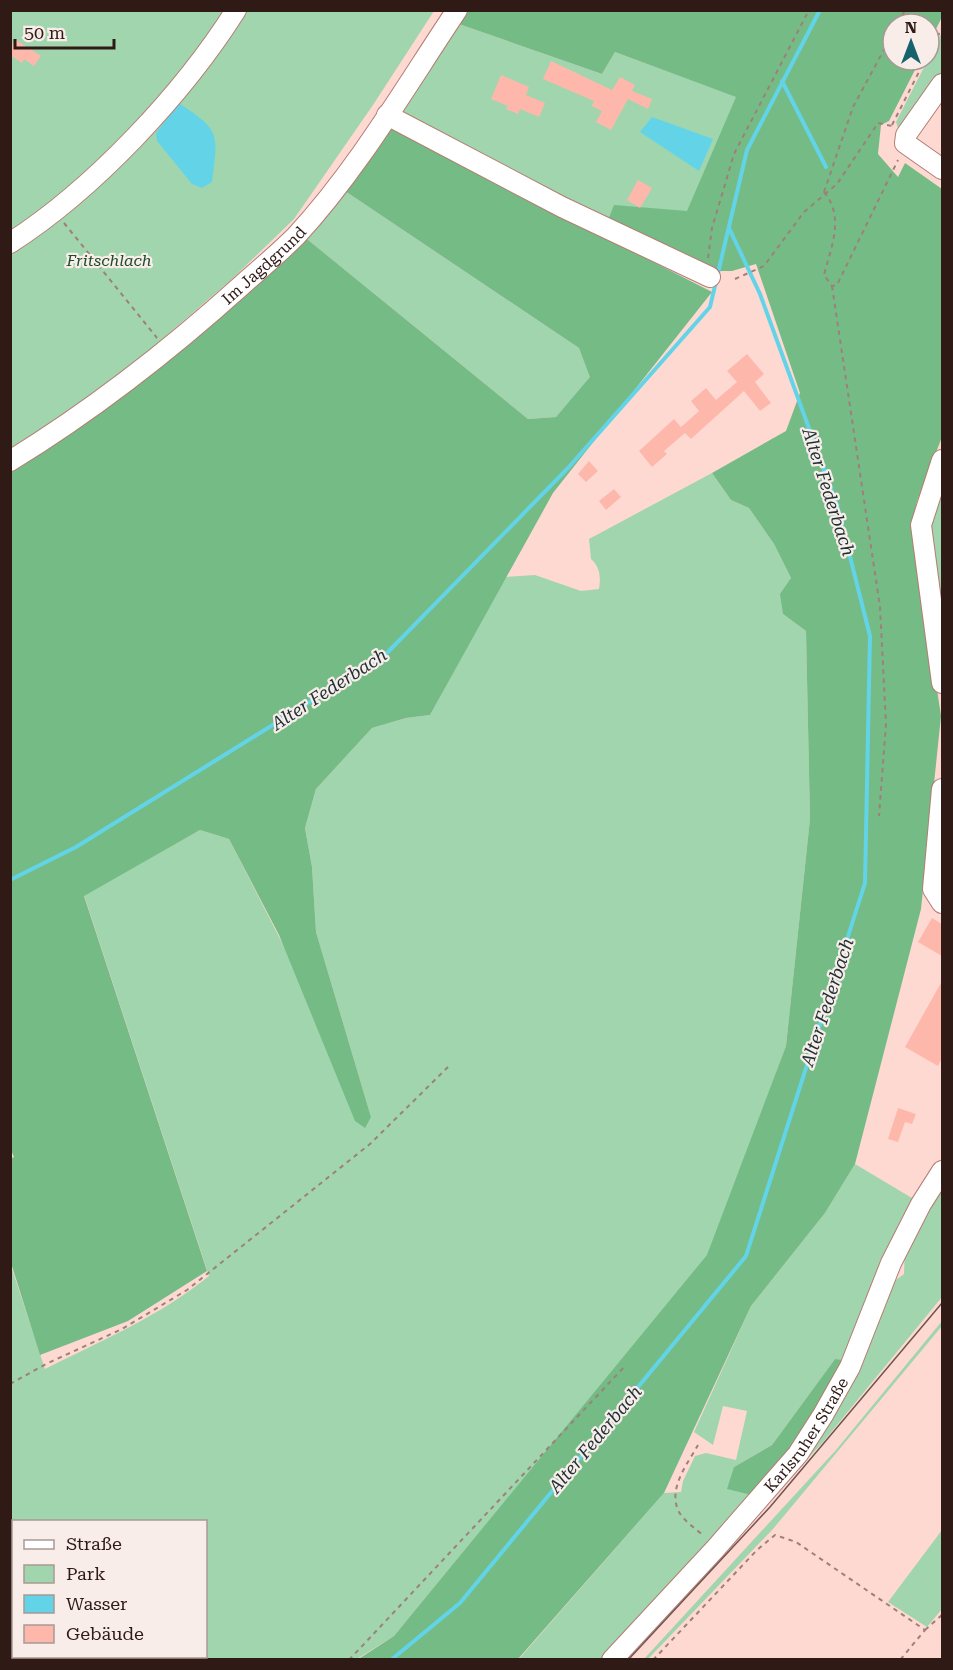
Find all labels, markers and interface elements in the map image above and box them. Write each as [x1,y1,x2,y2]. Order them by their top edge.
scale bar [15,12,114,50]
north arrow [881,12,941,72]
text: N [905,18,917,37]
text: 50 m [24,22,65,43]
street label: Im Jagdgrund [218,222,310,308]
park label: Fritschlach [65,251,152,270]
water label: Alter Federbach [798,424,860,559]
water label: Alter Federbach [267,644,391,735]
water label: Alter Federbach [796,935,858,1070]
street label: Karlsruher Straße [760,1374,852,1496]
water label: Alter Federbach [543,1381,646,1498]
legend [12,1520,207,1658]
text: Straße [66,1533,122,1554]
text: Park [66,1563,106,1584]
text: Wasser [66,1593,127,1614]
text: Gebäude [66,1623,144,1644]

